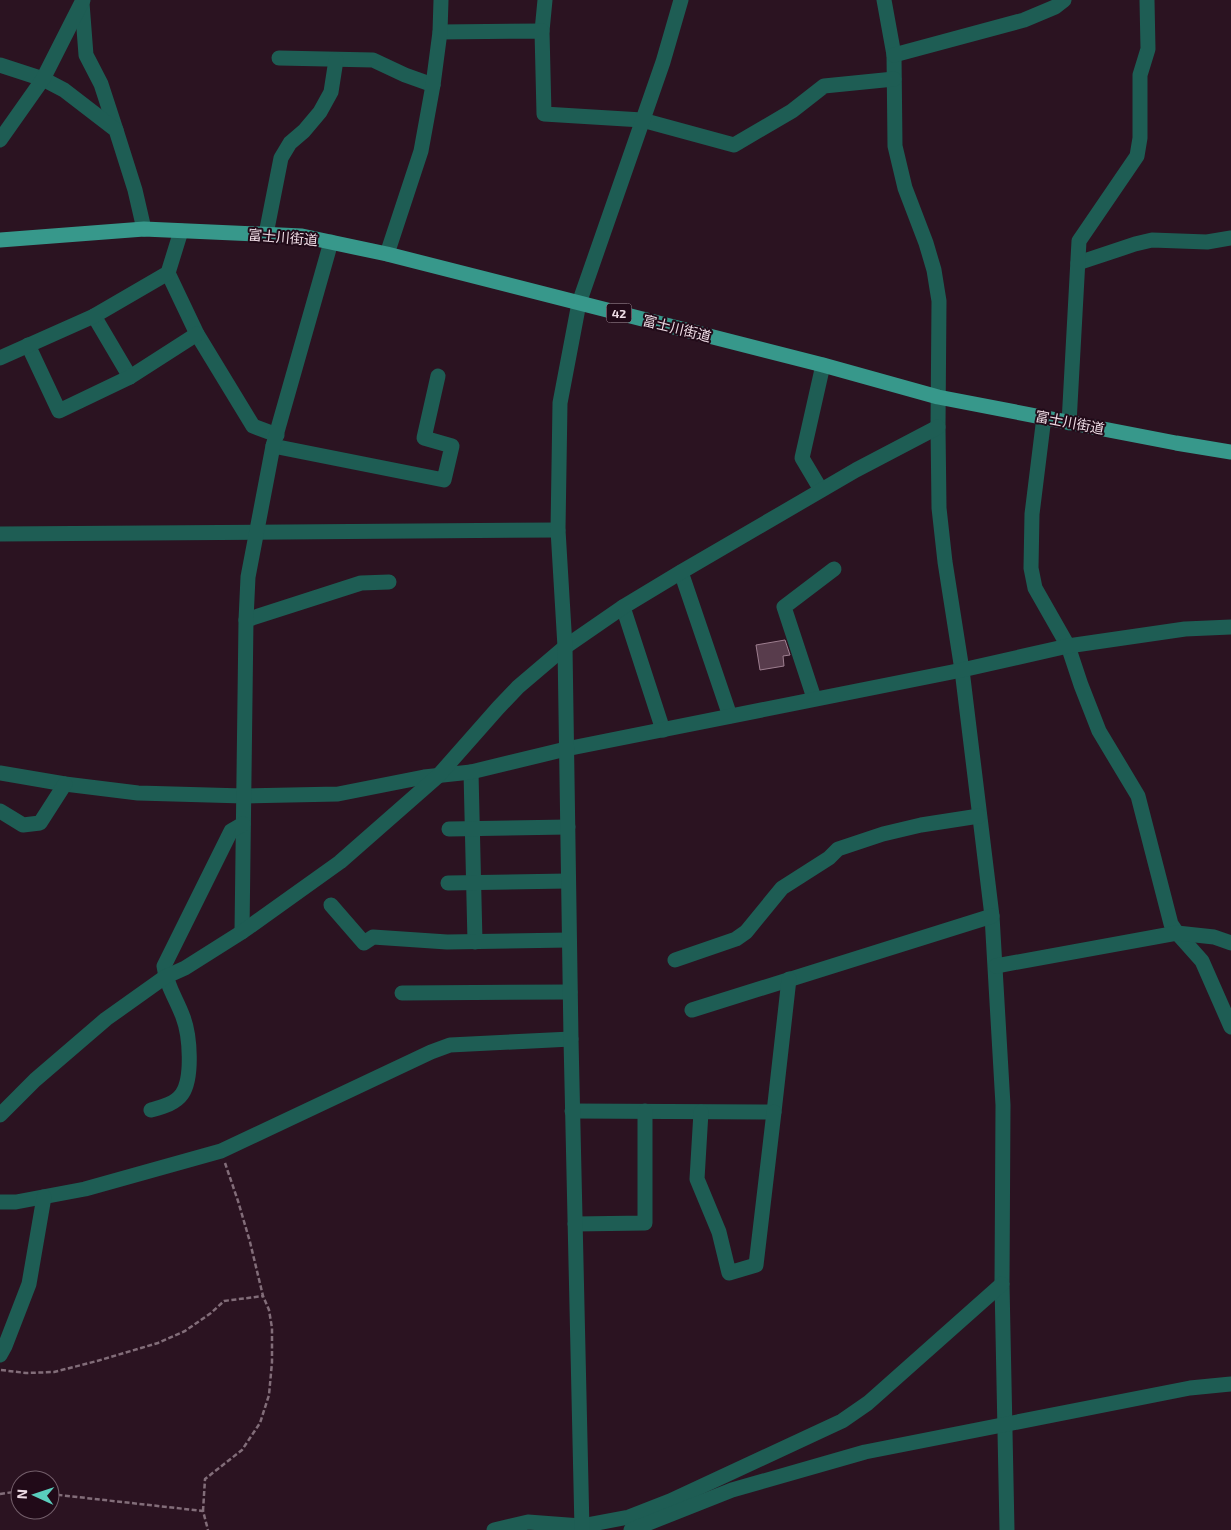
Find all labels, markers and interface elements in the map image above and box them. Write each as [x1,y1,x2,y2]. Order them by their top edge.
street label: 富士川街道 [247,225,319,249]
road number: 42 [606,304,632,322]
street label: 富士川街道 [641,311,713,345]
street label: 富士川街道 [1034,407,1106,437]
north arrow [10,1470,60,1520]
text: N [13,1489,30,1500]

